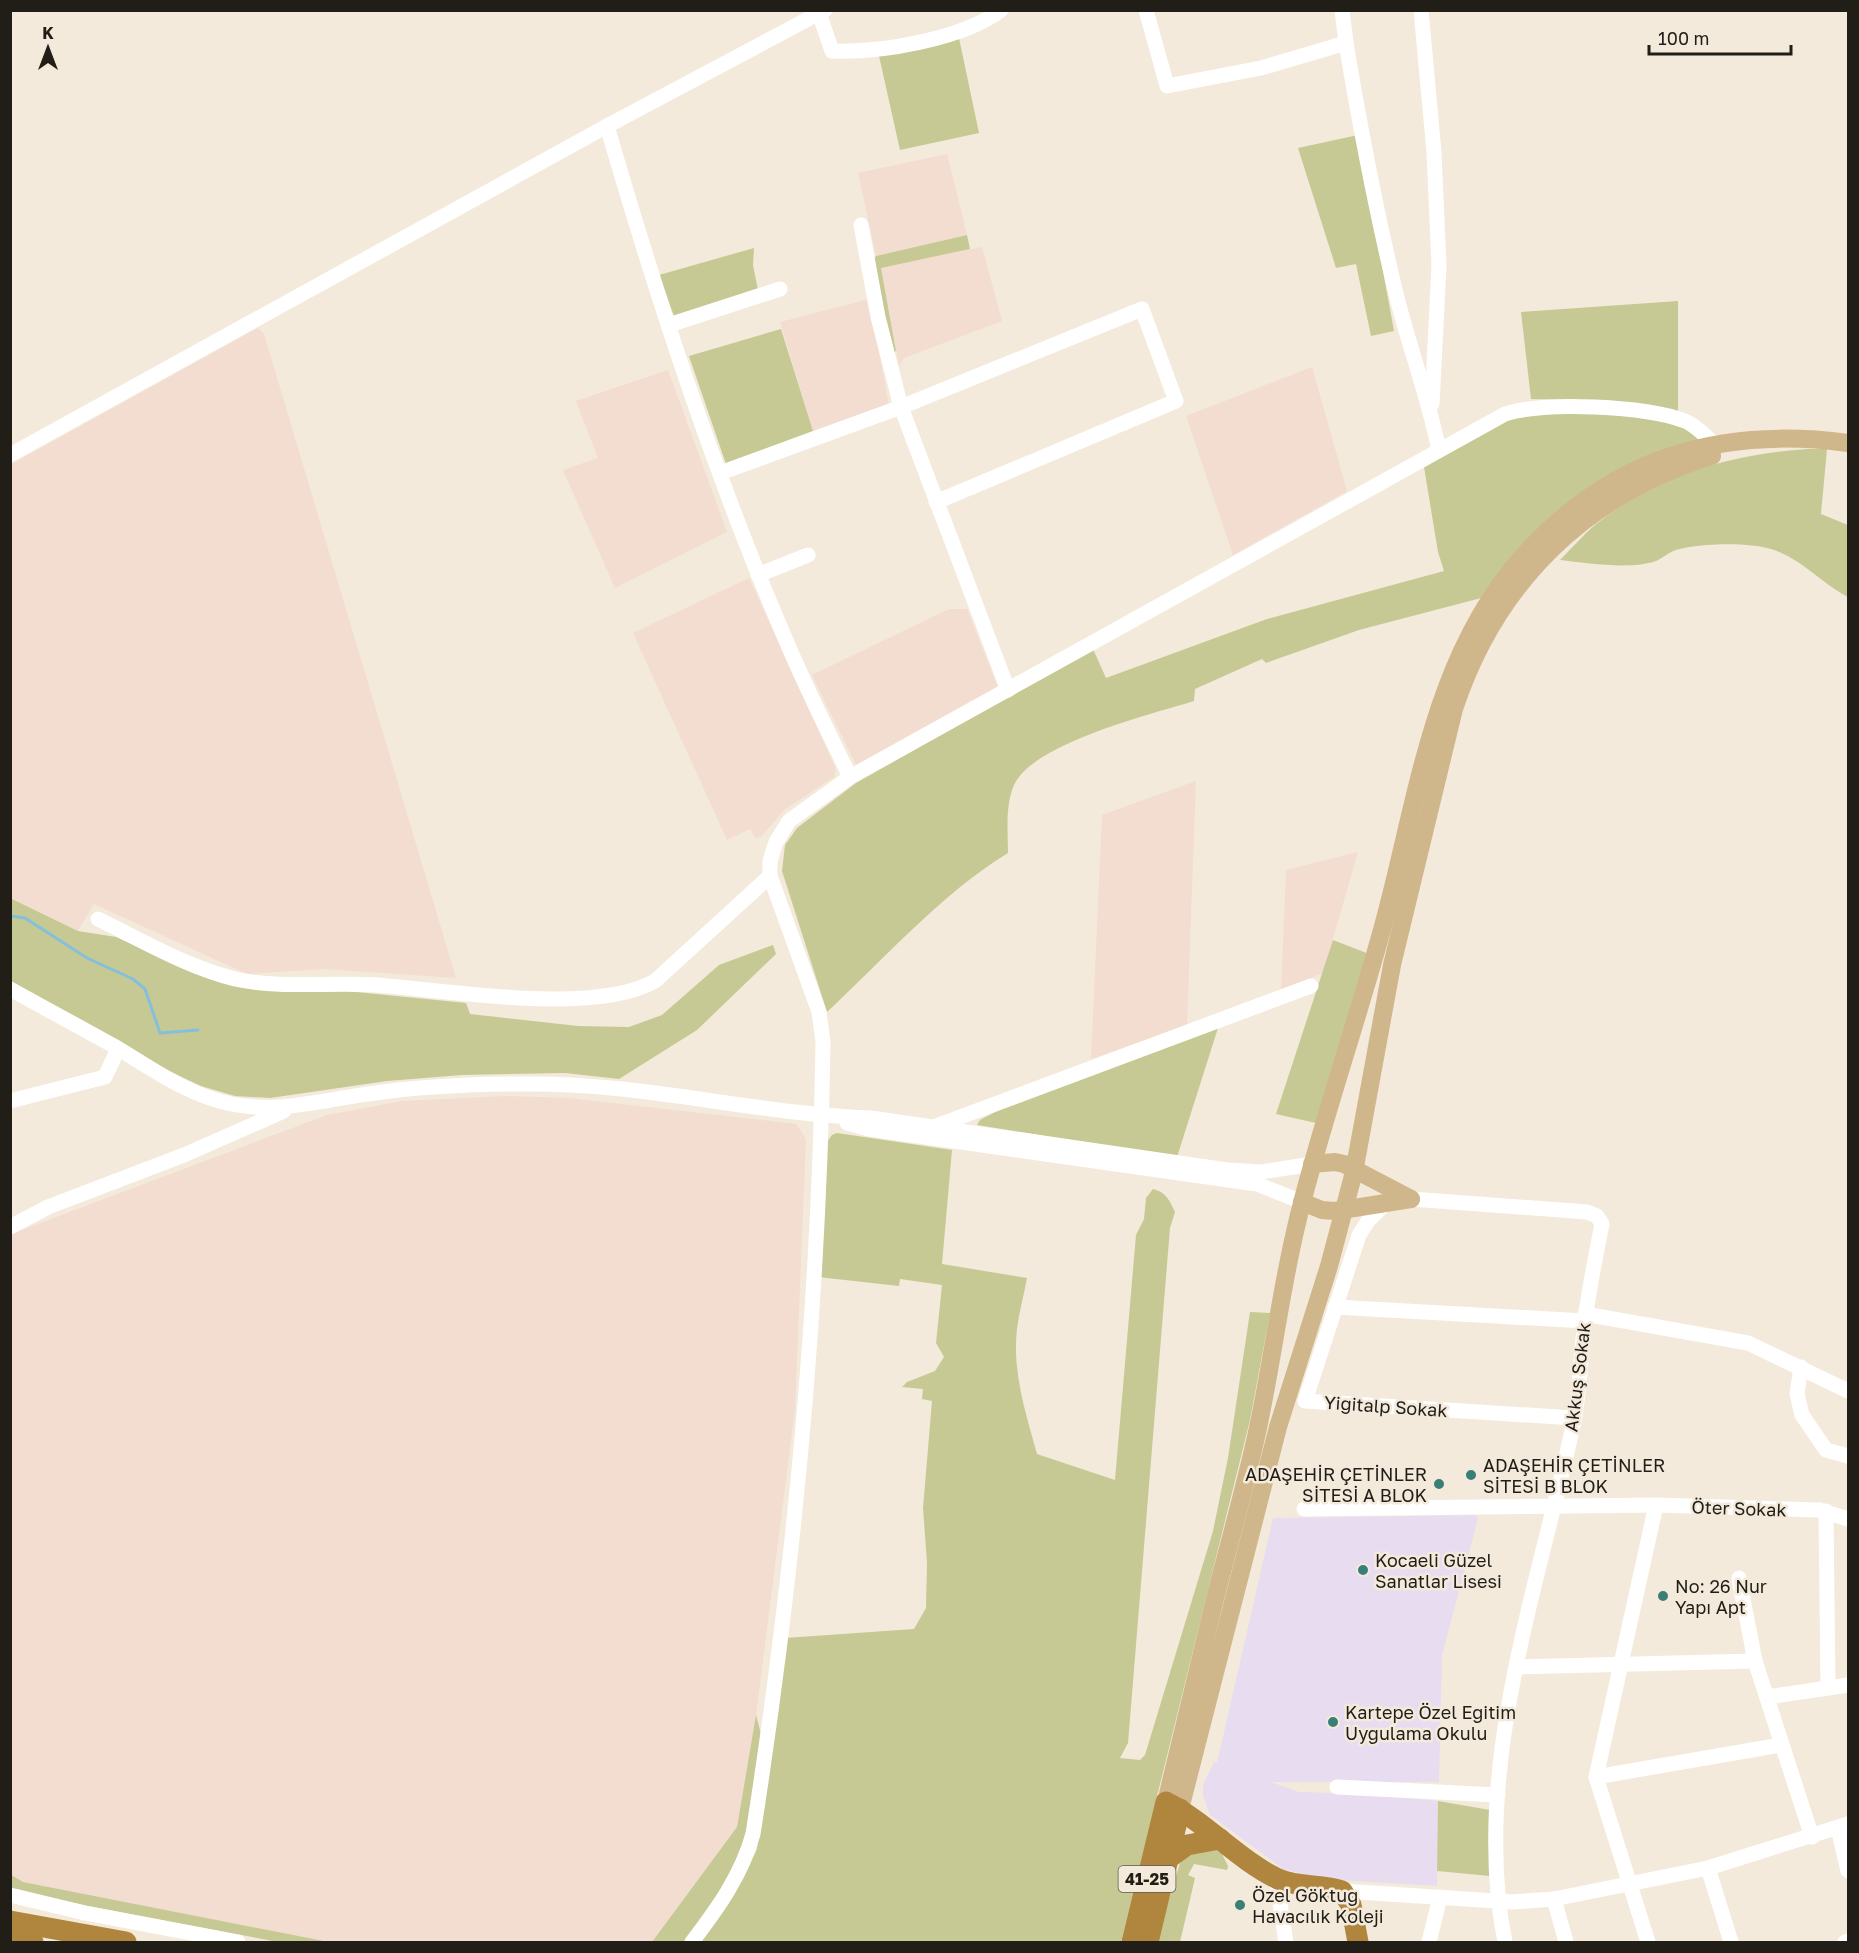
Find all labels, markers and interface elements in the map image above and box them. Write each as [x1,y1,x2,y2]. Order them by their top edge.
north arrow [18,18,78,78]
scale bar [1649,18,1792,56]
text: K [42,23,54,43]
text: 100 m [1658,27,1709,49]
street label: Akkuş Sokak [1559,1321,1595,1433]
street label: Yiğitalp Sokak [1324,1391,1448,1421]
place label: ADAŞEHİR ÇETİNLER SİTESİ B BLOK [1483,1454,1665,1497]
place label: ADAŞEHİR ÇETİNLER SİTESİ A BLOK [1245,1463,1427,1506]
marker: ADAŞEHİR ÇETİNLER SİTESİ B BLOK [1464,1468,1478,1482]
marker: ADAŞEHİR ÇETİNLER SİTESİ A BLOK [1432,1477,1446,1491]
street label: Öter Sokak [1691,1495,1787,1521]
place label: Kocaeli Güzel Sanatlar Lisesi [1375,1549,1502,1592]
marker: Kocaeli Güzel Sanatlar Lisesi [1356,1563,1370,1577]
place label: No: 26 Nur Yapı Apt [1675,1575,1767,1618]
marker: No: 26 Nur Yapı Apt [1656,1589,1670,1603]
place label: Kartepe Özel Eğitim Uygulama Okulu [1345,1701,1516,1744]
marker: Kartepe Özel Eğitim Uygulama Okulu [1326,1715,1340,1729]
road number: 41-25 [1118,1866,1176,1892]
place label: Özel Göktuğ Havacılık Koleji [1252,1884,1384,1927]
marker: Özel Göktuğ Havacılık Koleji [1233,1898,1247,1912]

